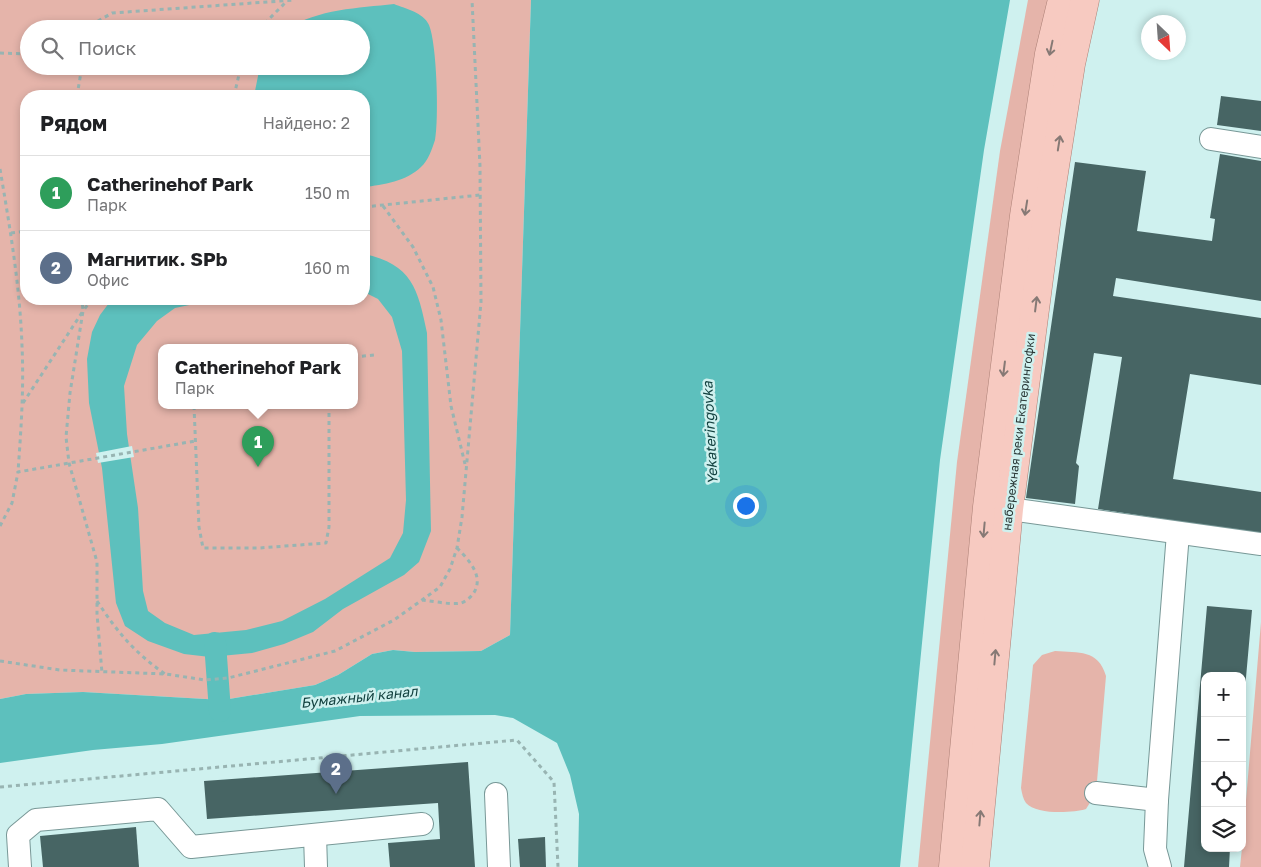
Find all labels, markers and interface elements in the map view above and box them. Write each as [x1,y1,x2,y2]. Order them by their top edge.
north arrow [1141,15,1186,60]
search box [20,20,370,75]
icon: search [38,34,66,62]
text: Поиск [78,36,137,59]
one-way arrow [1046,39,1055,55]
text: Рядом [40,110,107,136]
text: Найдено: 2 [263,113,350,133]
one-way arrow [1054,136,1064,152]
text: Catherinehof Park [87,172,254,195]
text: 1 [52,183,60,203]
text: 150 m [305,183,350,203]
text: Парк [87,195,127,215]
one-way arrow [1020,200,1030,216]
text: Магнитик. SPb [87,247,228,270]
text: 2 [51,258,61,278]
text: 160 m [304,258,350,278]
text: Офис [87,270,129,290]
one-way arrow [1031,296,1041,312]
street label: набережная реки Екатерингофки [999,332,1038,531]
popup [158,344,358,409]
text: Catherinehof Park [175,355,341,378]
one-way arrow [999,361,1009,377]
text: Парк [175,378,215,398]
water label: Yekateringovka [698,380,721,485]
pin: 1 [242,426,274,467]
your location [733,493,759,519]
one-way arrow [980,522,989,538]
one-way arrow [990,649,1000,665]
map controls [1201,672,1246,852]
button: + [1201,672,1246,717]
water label: Бумажный канал [300,682,419,711]
button: − [1201,717,1246,762]
pin: 2 [320,753,352,794]
button: locate [1201,762,1246,807]
button: layers [1201,807,1246,852]
one-way arrow [975,811,985,827]

